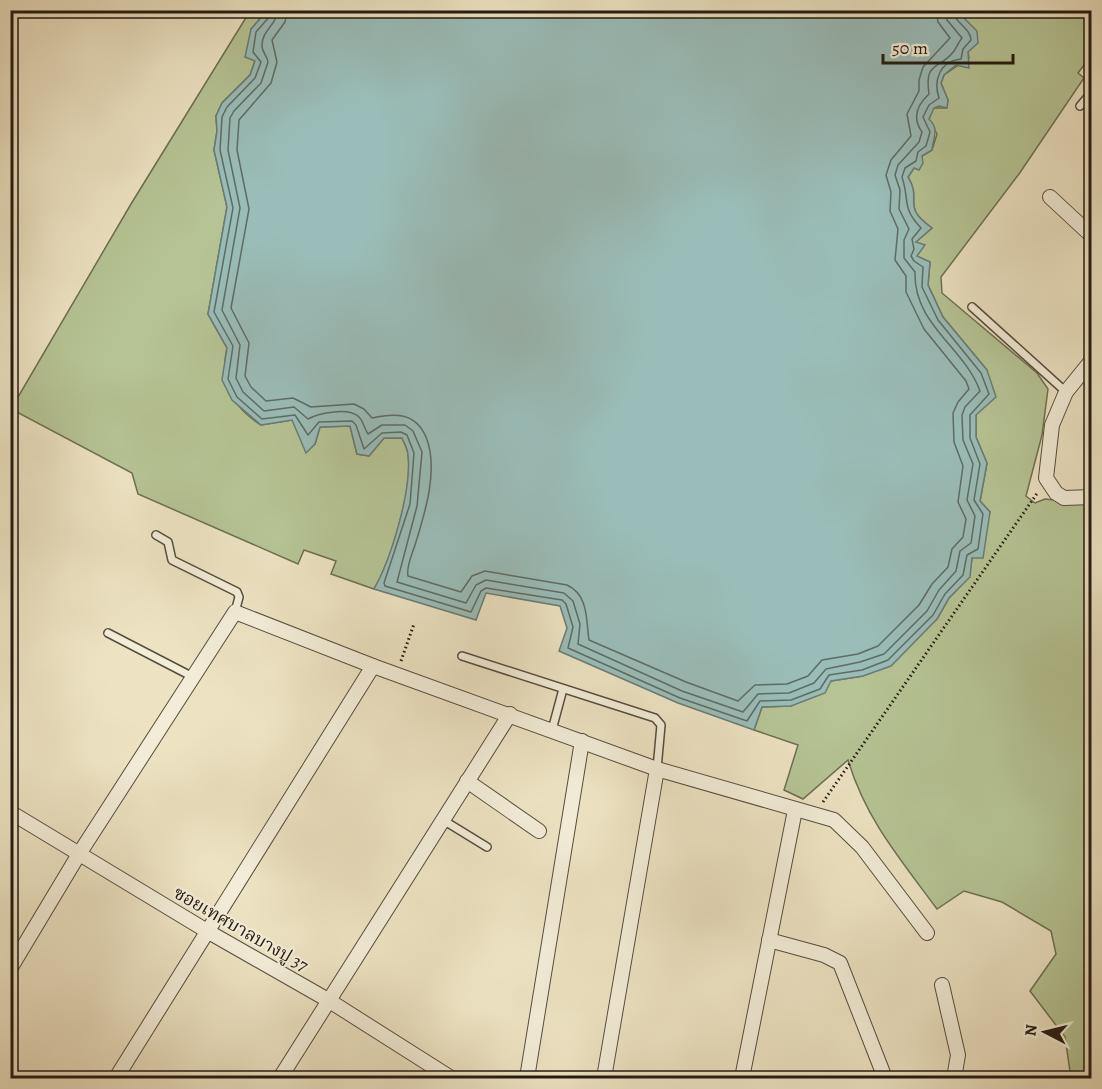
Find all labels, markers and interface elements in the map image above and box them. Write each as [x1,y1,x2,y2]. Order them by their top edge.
scale bar [883,27,1014,65]
text: 50 m [892,36,928,60]
street label: ซอยเทศบาลบางปู 37 [169,881,313,978]
north arrow [1015,1002,1075,1062]
text: N [1019,1023,1043,1037]

